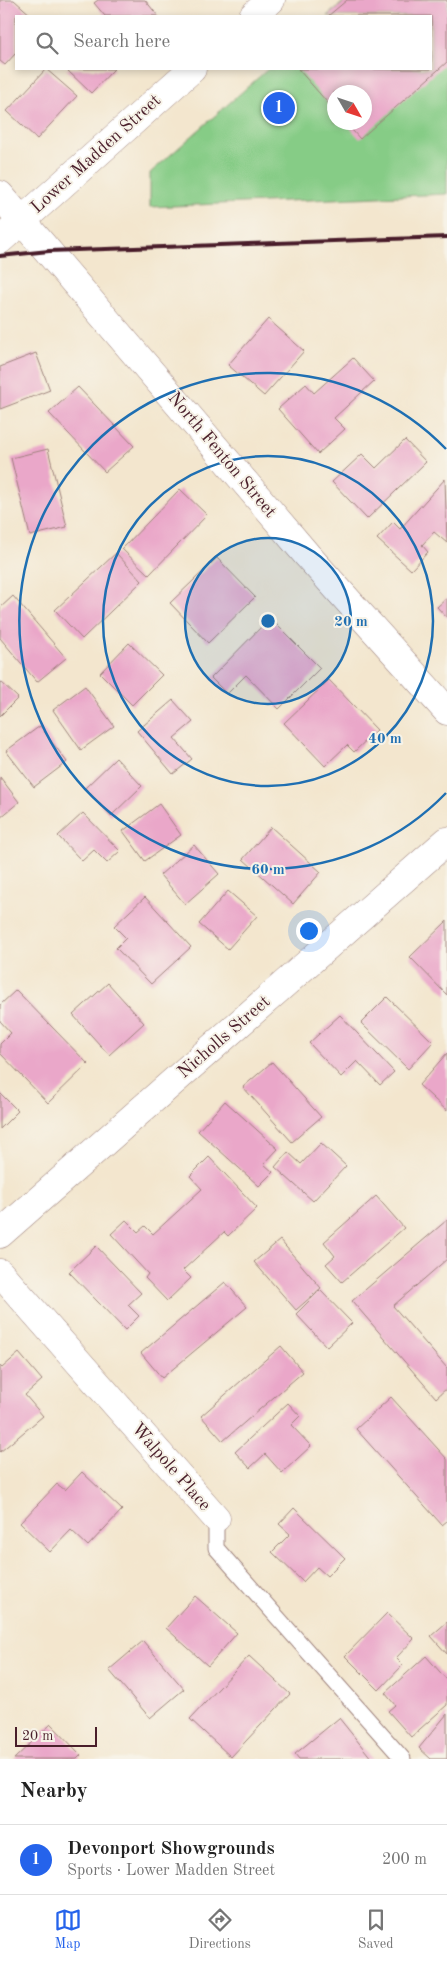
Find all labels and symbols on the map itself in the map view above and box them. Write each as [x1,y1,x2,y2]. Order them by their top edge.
north arrow [327,85,372,130]
pin: 1 [263,89,295,127]
street label: Lower Madden Street [28,91,164,217]
street label: North Fenton Street [164,389,280,521]
centre of rings [259,612,277,630]
text: 20 m [334,615,368,630]
text: 40 m [368,732,402,747]
text: 60 m [251,863,285,878]
your location [296,918,322,944]
street label: Nicholls Street [174,992,274,1082]
street label: Walpole Place [128,1420,214,1514]
scale bar [15,1724,98,1747]

